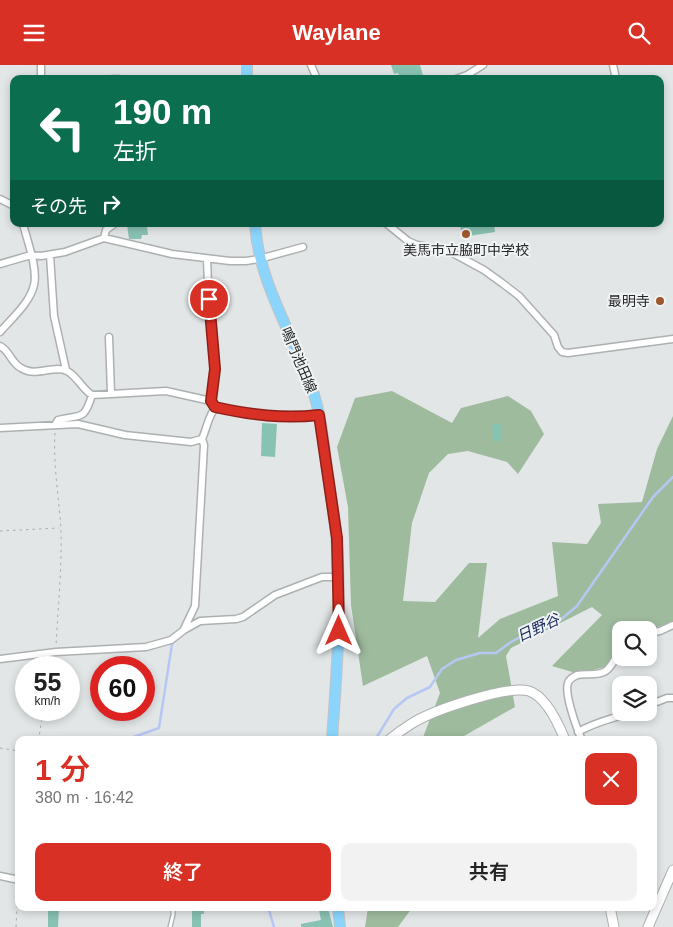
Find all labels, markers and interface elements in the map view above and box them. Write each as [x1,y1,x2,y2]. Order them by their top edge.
icon: menu [20,19,48,47]
icon: search [625,19,653,47]
text: Waylane [292,20,381,45]
text: 190 m [113,92,212,131]
icon: left [30,95,95,160]
text: 左折 [113,139,157,164]
icon: right [97,190,125,218]
text: その先 [30,196,87,217]
marker: 美馬市立脇町中学校 [460,228,472,240]
place label: 美馬市立脇町中学校 [403,242,529,258]
pin [188,278,230,320]
icon: arrive [195,285,223,313]
place label: 最明寺 [608,293,650,309]
marker: 最明寺 [654,295,666,307]
street label: 鳴門池田線 [278,325,320,395]
position arrow [312,604,364,656]
water label: 日野谷 [514,609,564,645]
map controls [612,621,657,721]
button: search [612,621,657,666]
speed limit sign: 60 [90,656,155,721]
text: 55 [34,668,61,696]
button: layers [612,676,657,721]
text: km/h [34,694,61,708]
text: 1 分 [35,753,90,786]
button: close [585,753,637,805]
text: 380 m · 16:42 [35,789,134,806]
button: 終了 [35,843,331,901]
button: 共有 [341,843,637,901]

